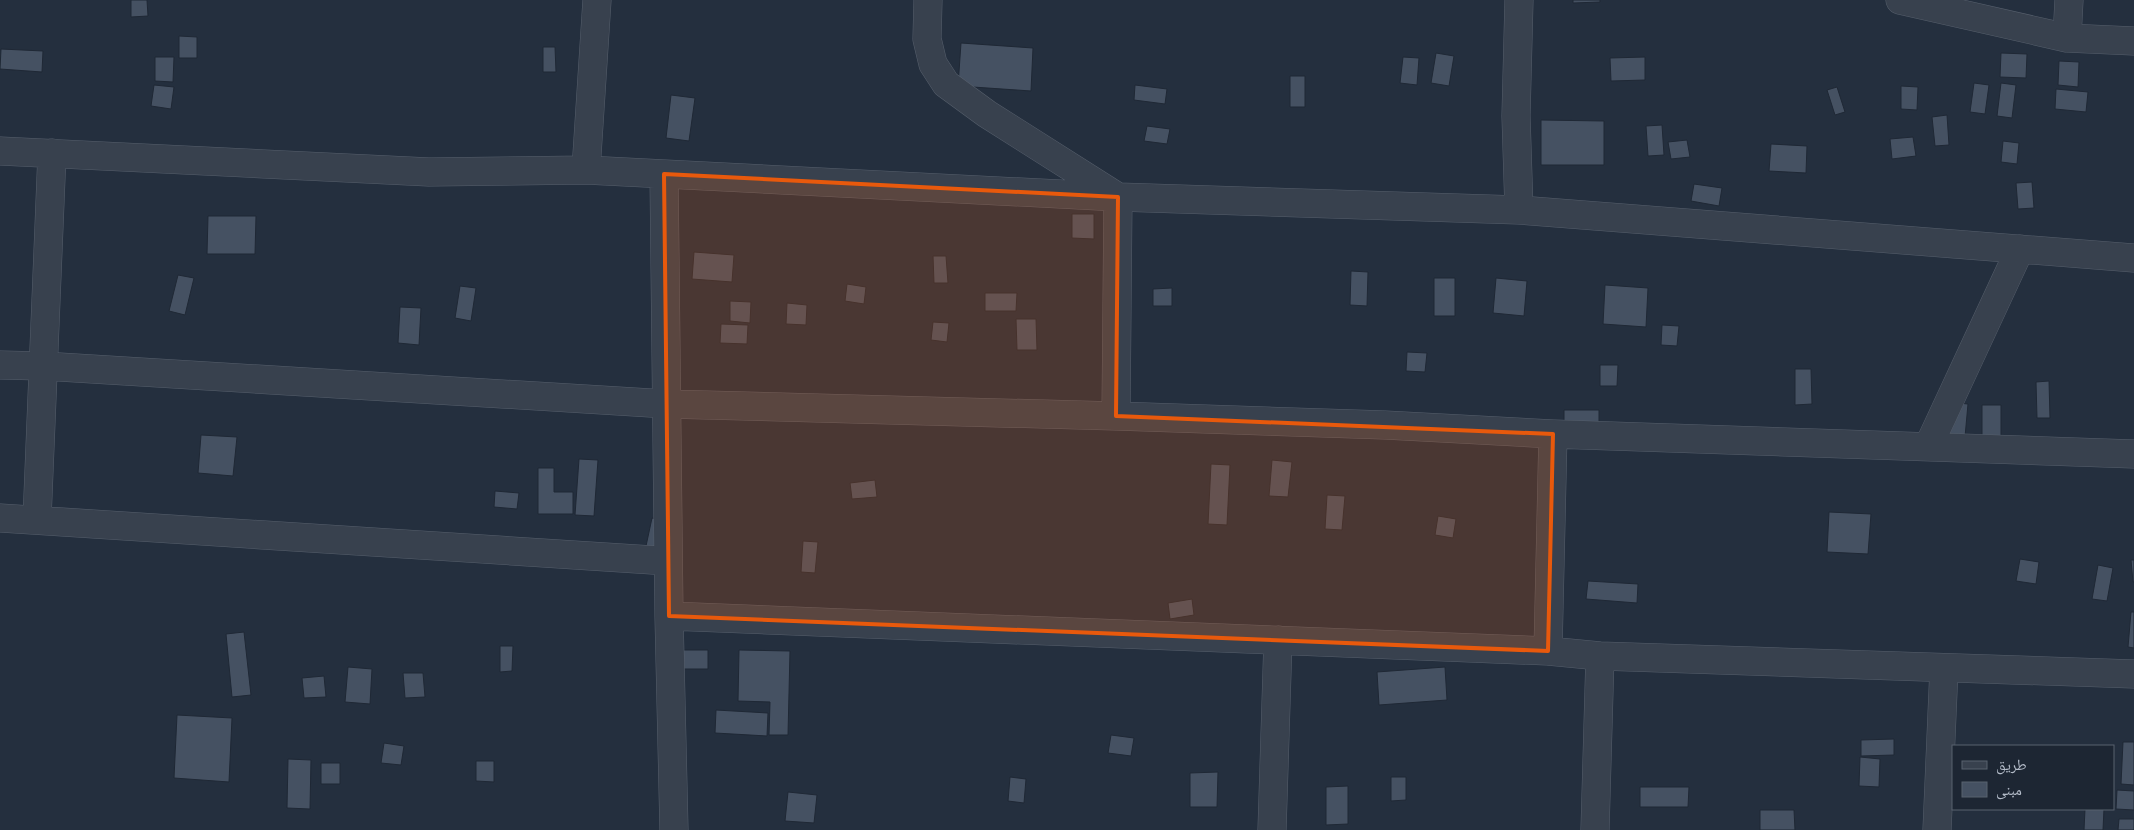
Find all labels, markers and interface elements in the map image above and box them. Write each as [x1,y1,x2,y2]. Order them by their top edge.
legend [1952,745,2114,810]
text: طريق [1996,756,2027,775]
text: مبنى [1996,781,2022,800]

